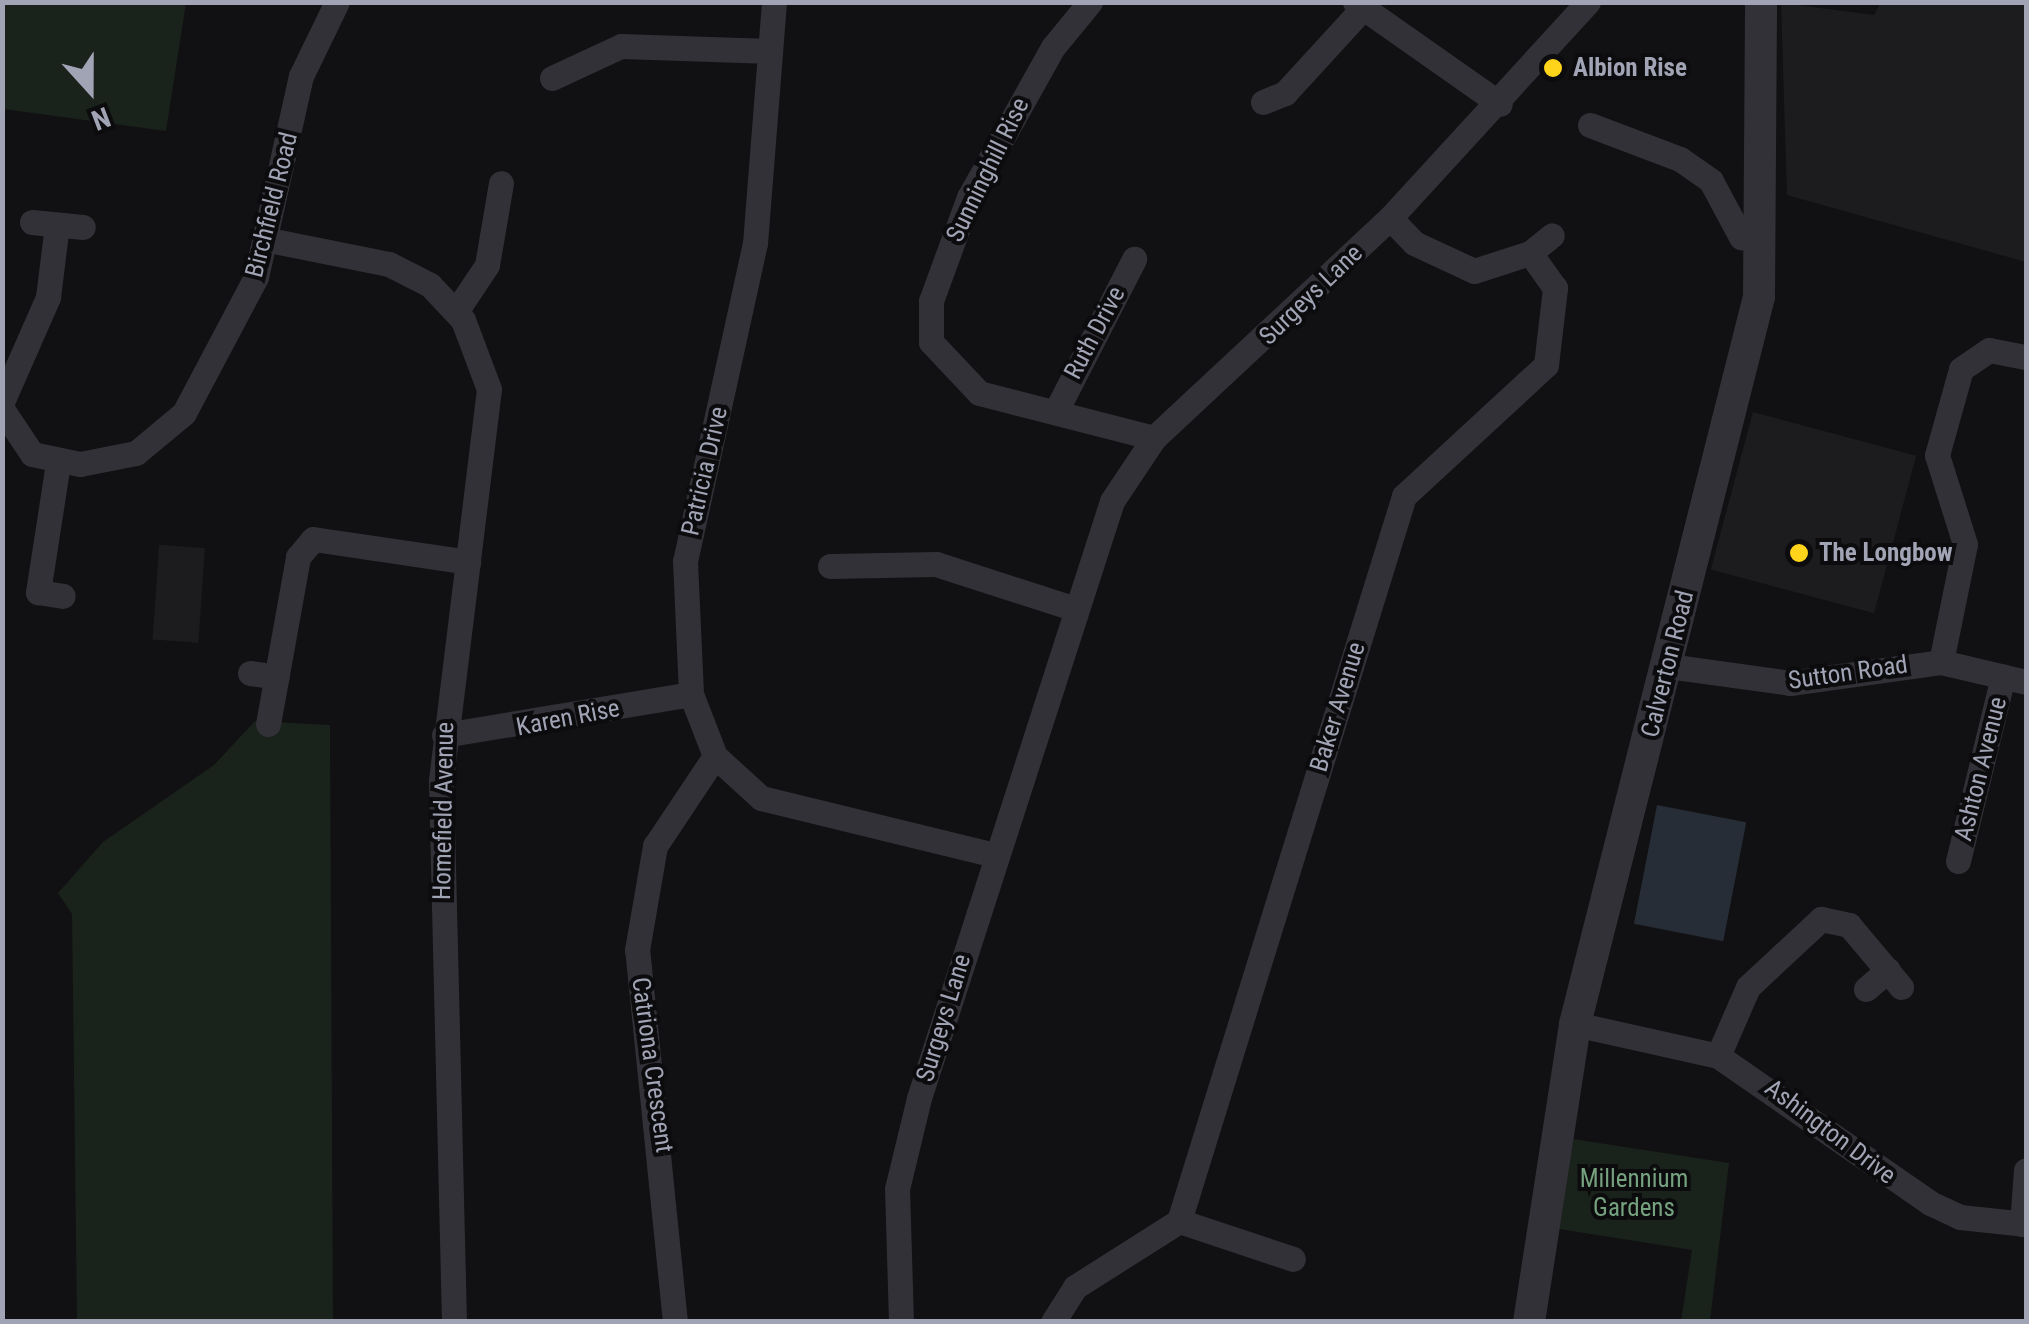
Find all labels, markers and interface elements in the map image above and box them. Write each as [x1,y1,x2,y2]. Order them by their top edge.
north arrow [40,40,140,140]
place label: Albion Rise [1573,53,1687,83]
marker: Albion Rise [1542,57,1564,79]
street label: Sunninghill Rise [940,93,1036,247]
text: N [87,100,115,137]
street label: Birchfield Road [239,129,305,281]
street label: Surgeys Lane [1253,239,1369,351]
street label: Ruth Drive [1058,282,1132,384]
street label: Patricia Drive [676,404,734,538]
place label: The Longbow [1819,538,1953,568]
marker: The Longbow [1788,542,1810,564]
street label: Calverton Road [1635,588,1701,740]
street label: Baker Avenue [1304,639,1372,775]
street label: Sutton Road [1786,650,1910,696]
street label: Karen Rise [514,693,622,743]
street label: Ashton Avenue [1949,694,2013,844]
street label: Homefield Avenue [427,722,461,900]
street label: Surgeys Lane [910,951,978,1085]
street label: Catriona Crescent [625,975,679,1155]
street label: Ashington Drive [1759,1073,1901,1191]
park label: Millennium Gardens [1580,1165,1688,1224]

